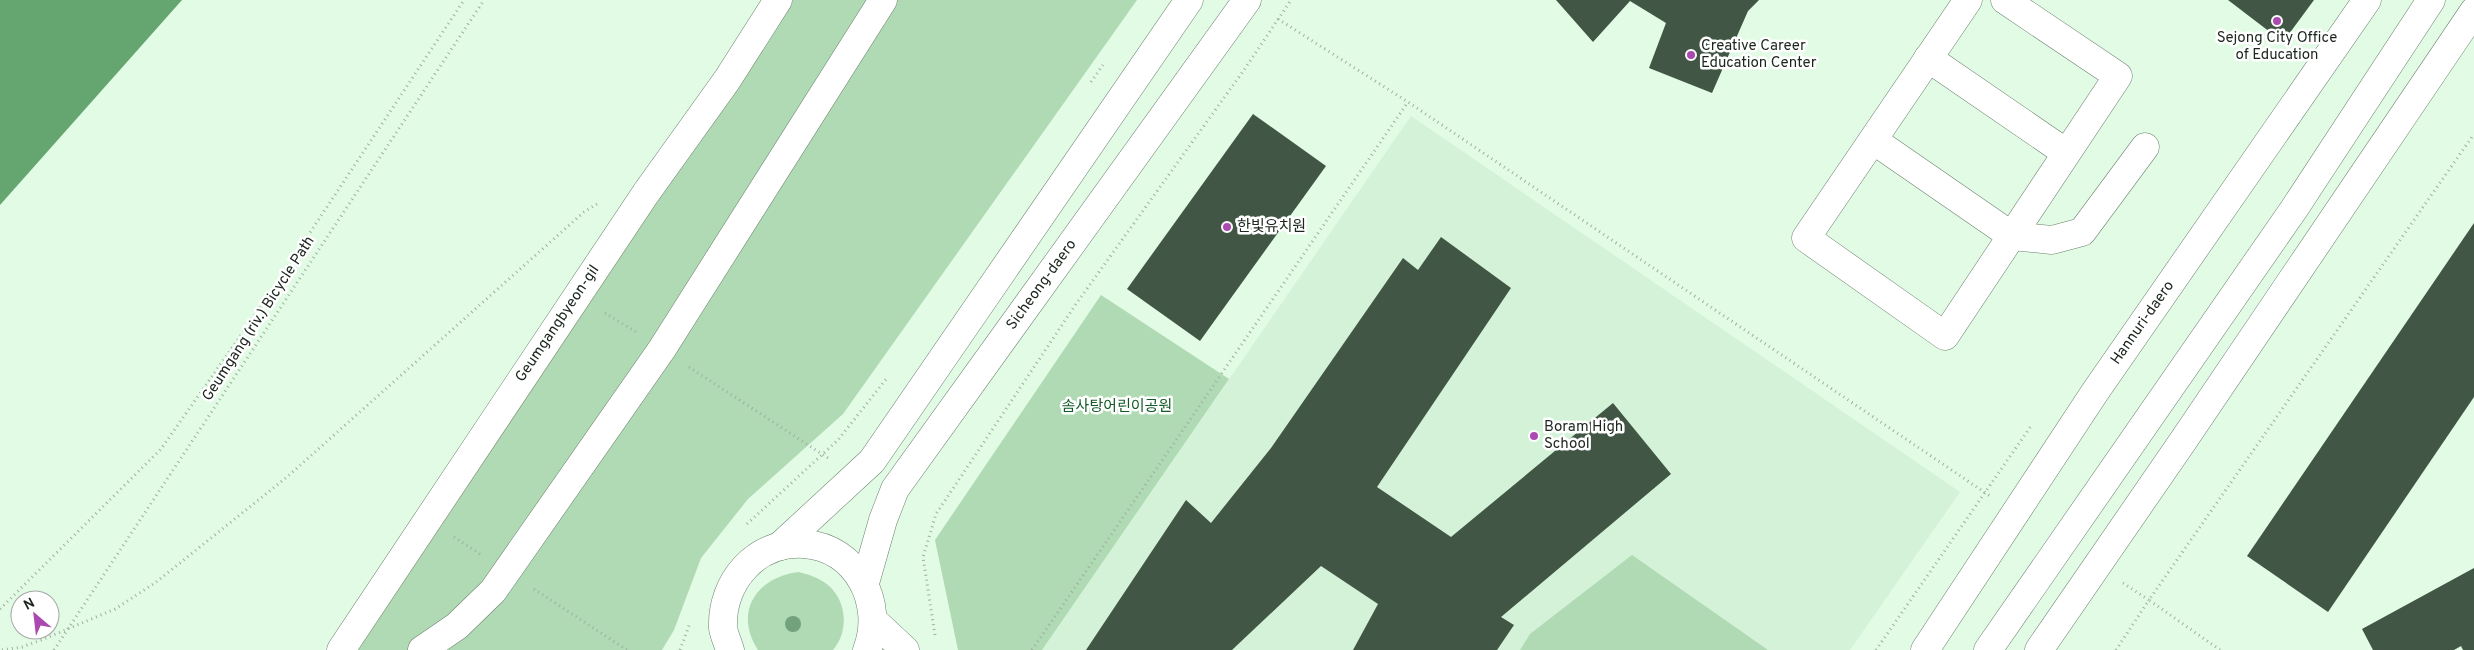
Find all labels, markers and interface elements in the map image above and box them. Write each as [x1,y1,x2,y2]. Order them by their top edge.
marker: Sejong City Office of Education [2271,15,2283,27]
place label: Sejong City Office of Education [2217,29,2337,65]
place label: Creative Career Education Center [1701,37,1817,73]
marker: Creative Career Education Center [1685,49,1697,61]
place label: 한빛유치원 [1237,218,1306,237]
marker: 한빛유치원 [1221,221,1233,233]
street label: Geumgang (riv.) Bicycle Path [198,233,320,405]
street label: Sicheong-daero [1003,236,1081,334]
street label: Geumgangbyeon-gil [512,262,604,386]
street label: Hannuri-daero [2107,277,2179,369]
park label: 솜사탕어린이공원 [1062,398,1172,417]
place label: Boram High School [1544,418,1623,454]
marker: Boram High School [1528,430,1540,442]
north arrow [10,590,60,640]
text: N [21,595,38,615]

